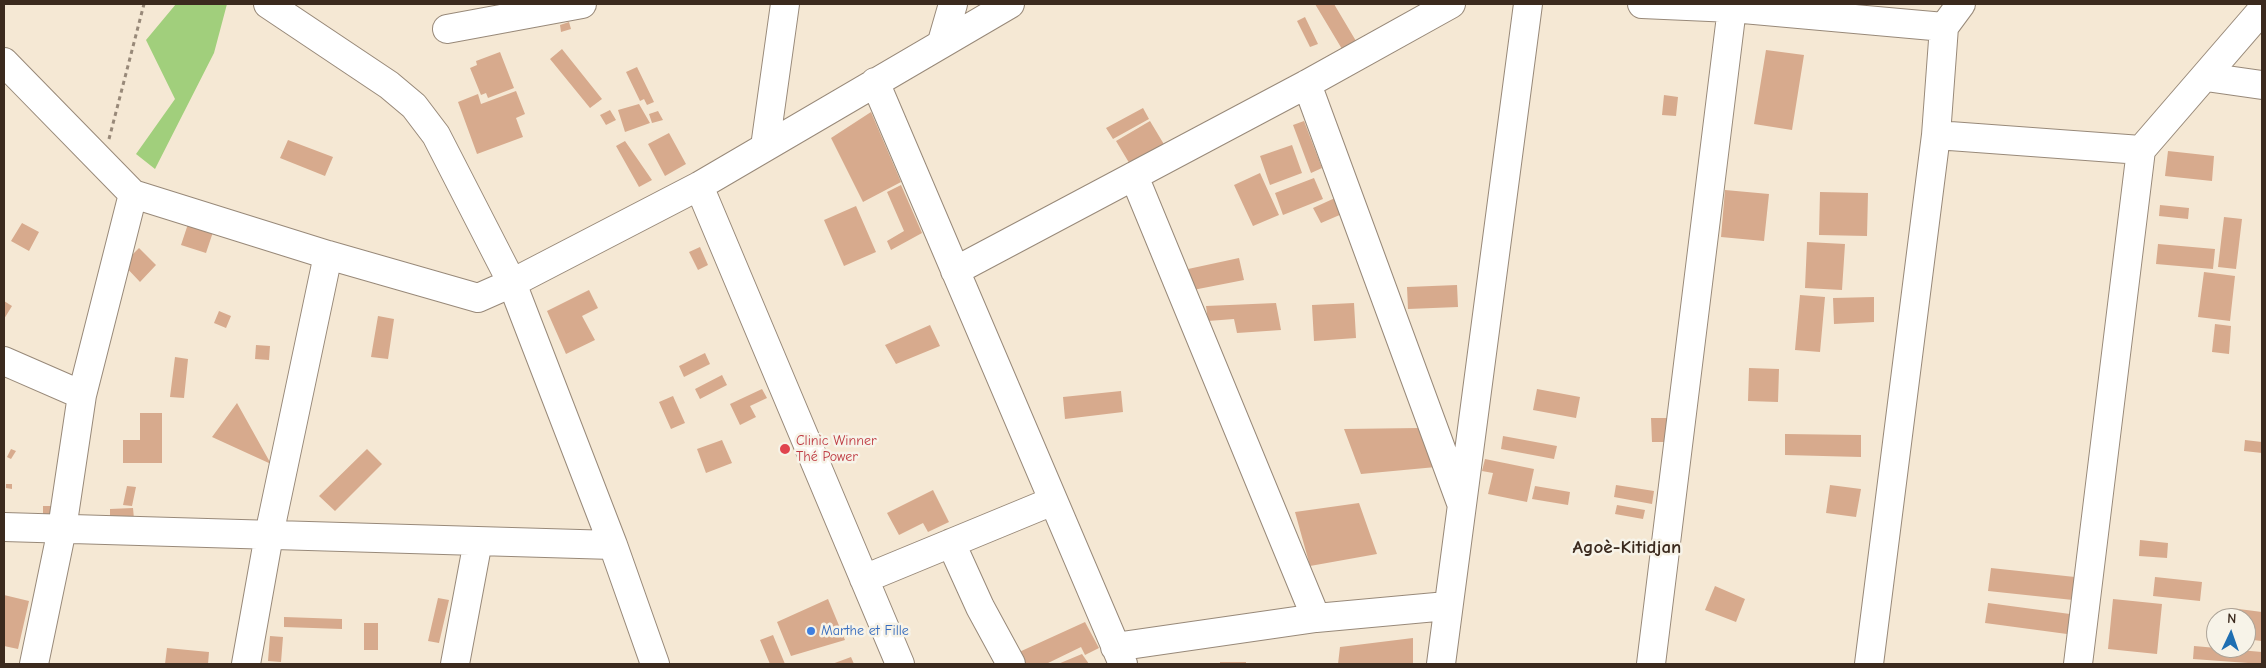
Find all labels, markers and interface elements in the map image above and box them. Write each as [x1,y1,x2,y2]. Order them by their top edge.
place label: Clinic Winner Thé Power [796,433,877,466]
marker: Clinic Winner Thé Power [778,442,792,456]
district label: Agoè-Kitidjan [1573,537,1681,559]
north arrow [2206,608,2256,658]
text: N [2227,610,2237,627]
place label: Marthe et Fille [821,623,909,639]
marker: Marthe et Fille [805,625,817,637]

